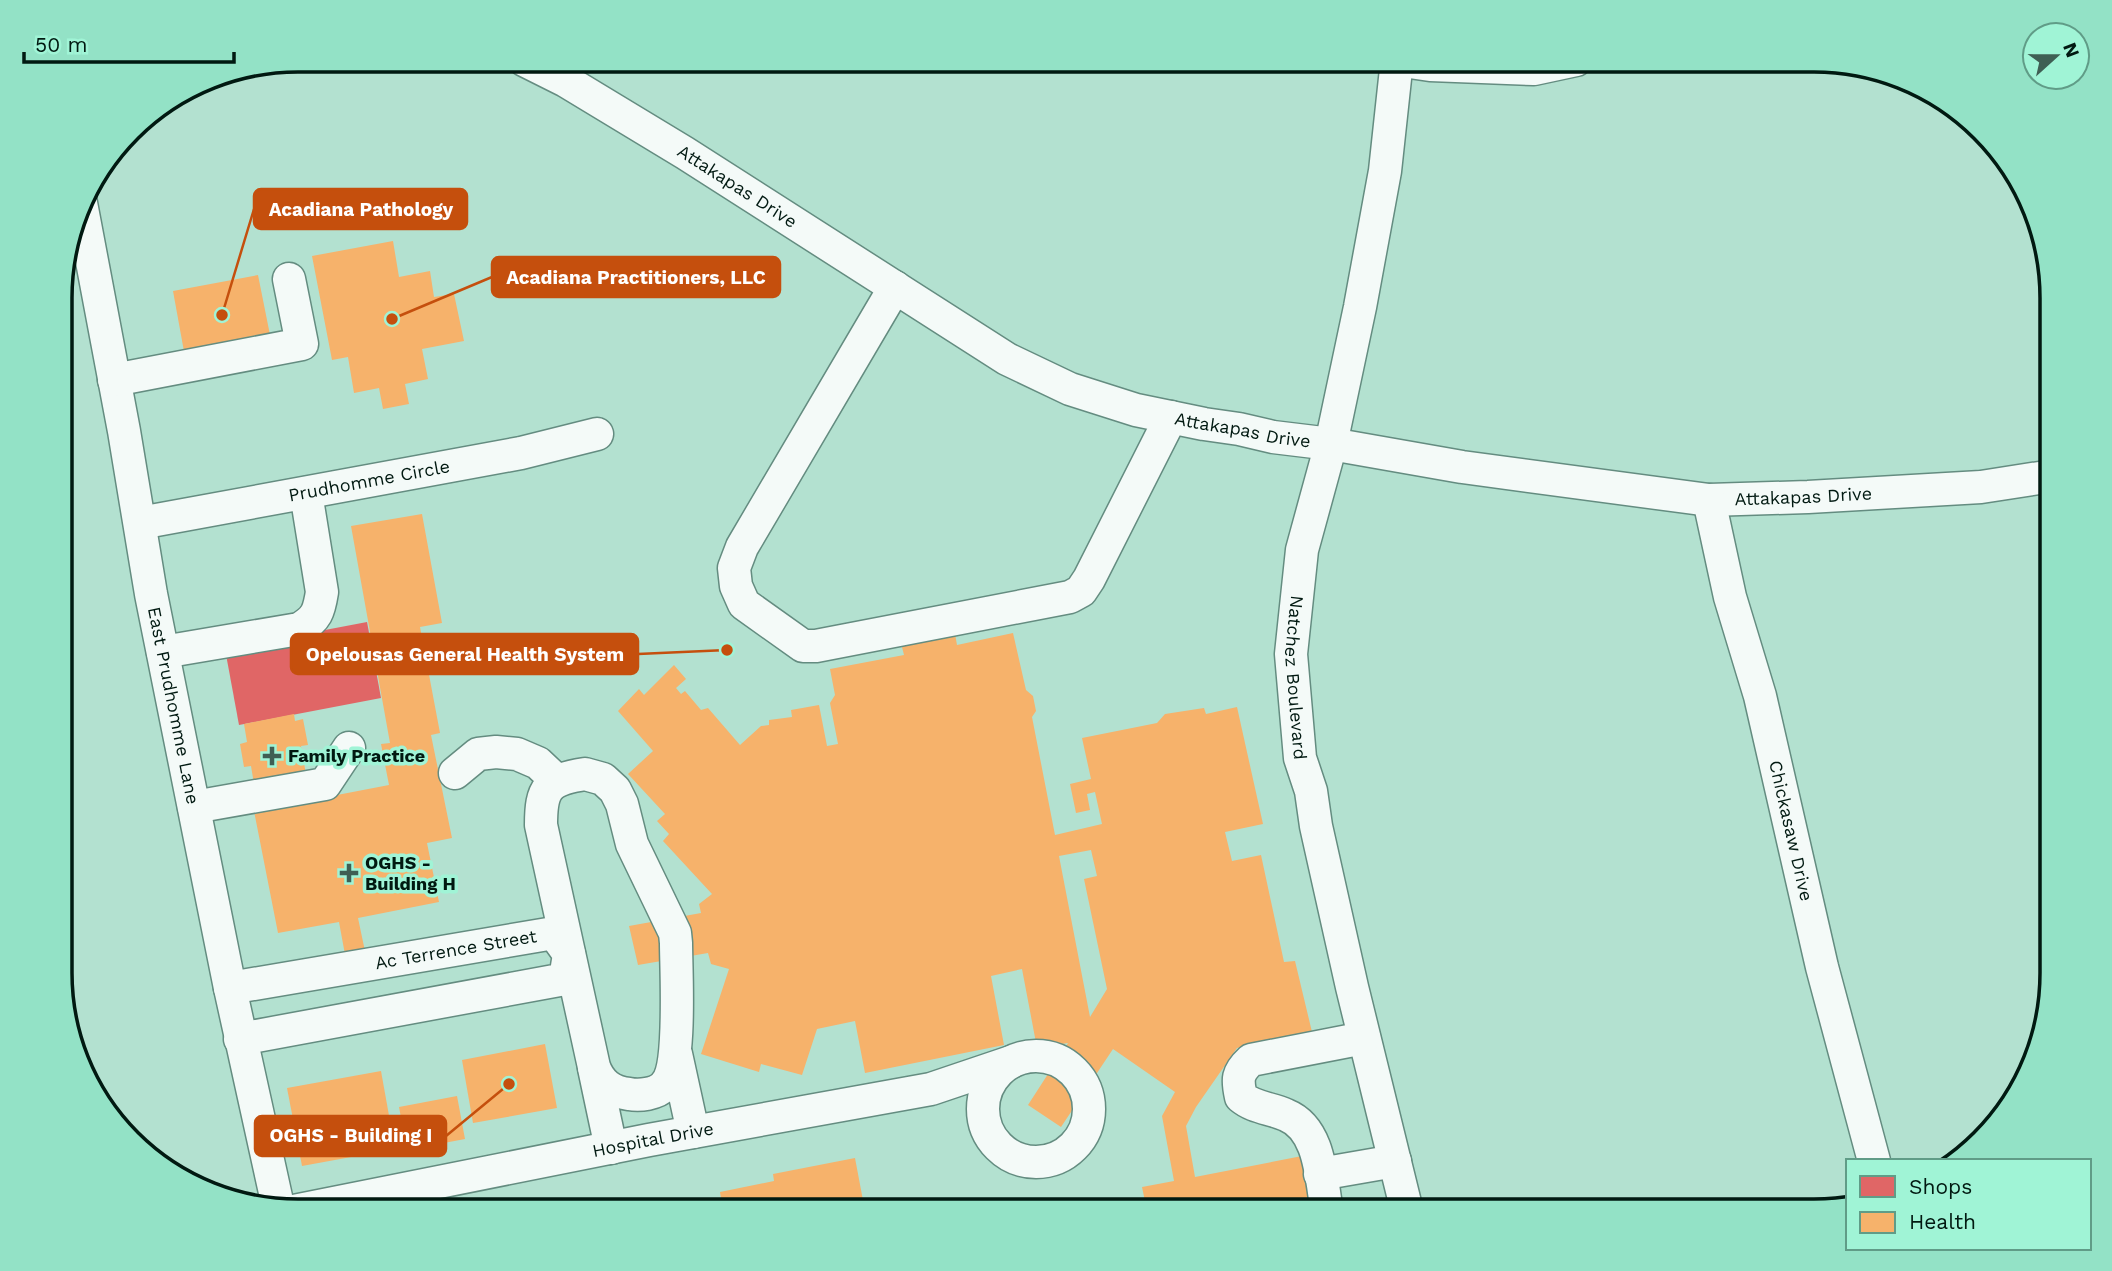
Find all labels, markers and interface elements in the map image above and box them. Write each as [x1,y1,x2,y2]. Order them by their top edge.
scale bar [24,21,234,65]
north arrow [2021,21,2091,91]
text: 50 m [35,32,87,57]
text: N [2058,39,2085,61]
street label: Attakapas Drive [674,140,801,232]
callout: Acadiana Pathology [254,189,467,229]
text: Acadiana Pathology [269,198,454,221]
callout: Acadiana Practitioners, LLC [492,257,780,297]
text: Acadiana Practitioners, LLC [506,266,766,289]
street label: Attakapas Drive [1173,407,1312,451]
street label: Prudhomme Circle [287,455,452,506]
street label: Attakapas Drive [1734,482,1873,509]
street label: Natchez Boulevard [1281,594,1311,760]
street label: East Prudhomme Lane [144,605,204,806]
callout: Opelousas General Health System [291,634,638,674]
text: Opelousas General Health System [306,643,624,666]
place label: Family Practice [288,745,425,766]
marker: Family Practice [262,746,282,766]
street label: Chickasaw Drive [1765,758,1818,903]
place label: OGHS - Building H [365,852,456,894]
marker: OGHS - Building H [339,863,359,883]
street label: Ac Terrence Street [373,925,539,973]
callout: OGHS - Building I [255,1116,446,1156]
street label: Hospital Drive [590,1118,715,1161]
text: OGHS - Building I [270,1124,432,1147]
legend [1846,1159,2091,1250]
text: Shops [1909,1174,1972,1199]
text: Health [1909,1209,1976,1234]

